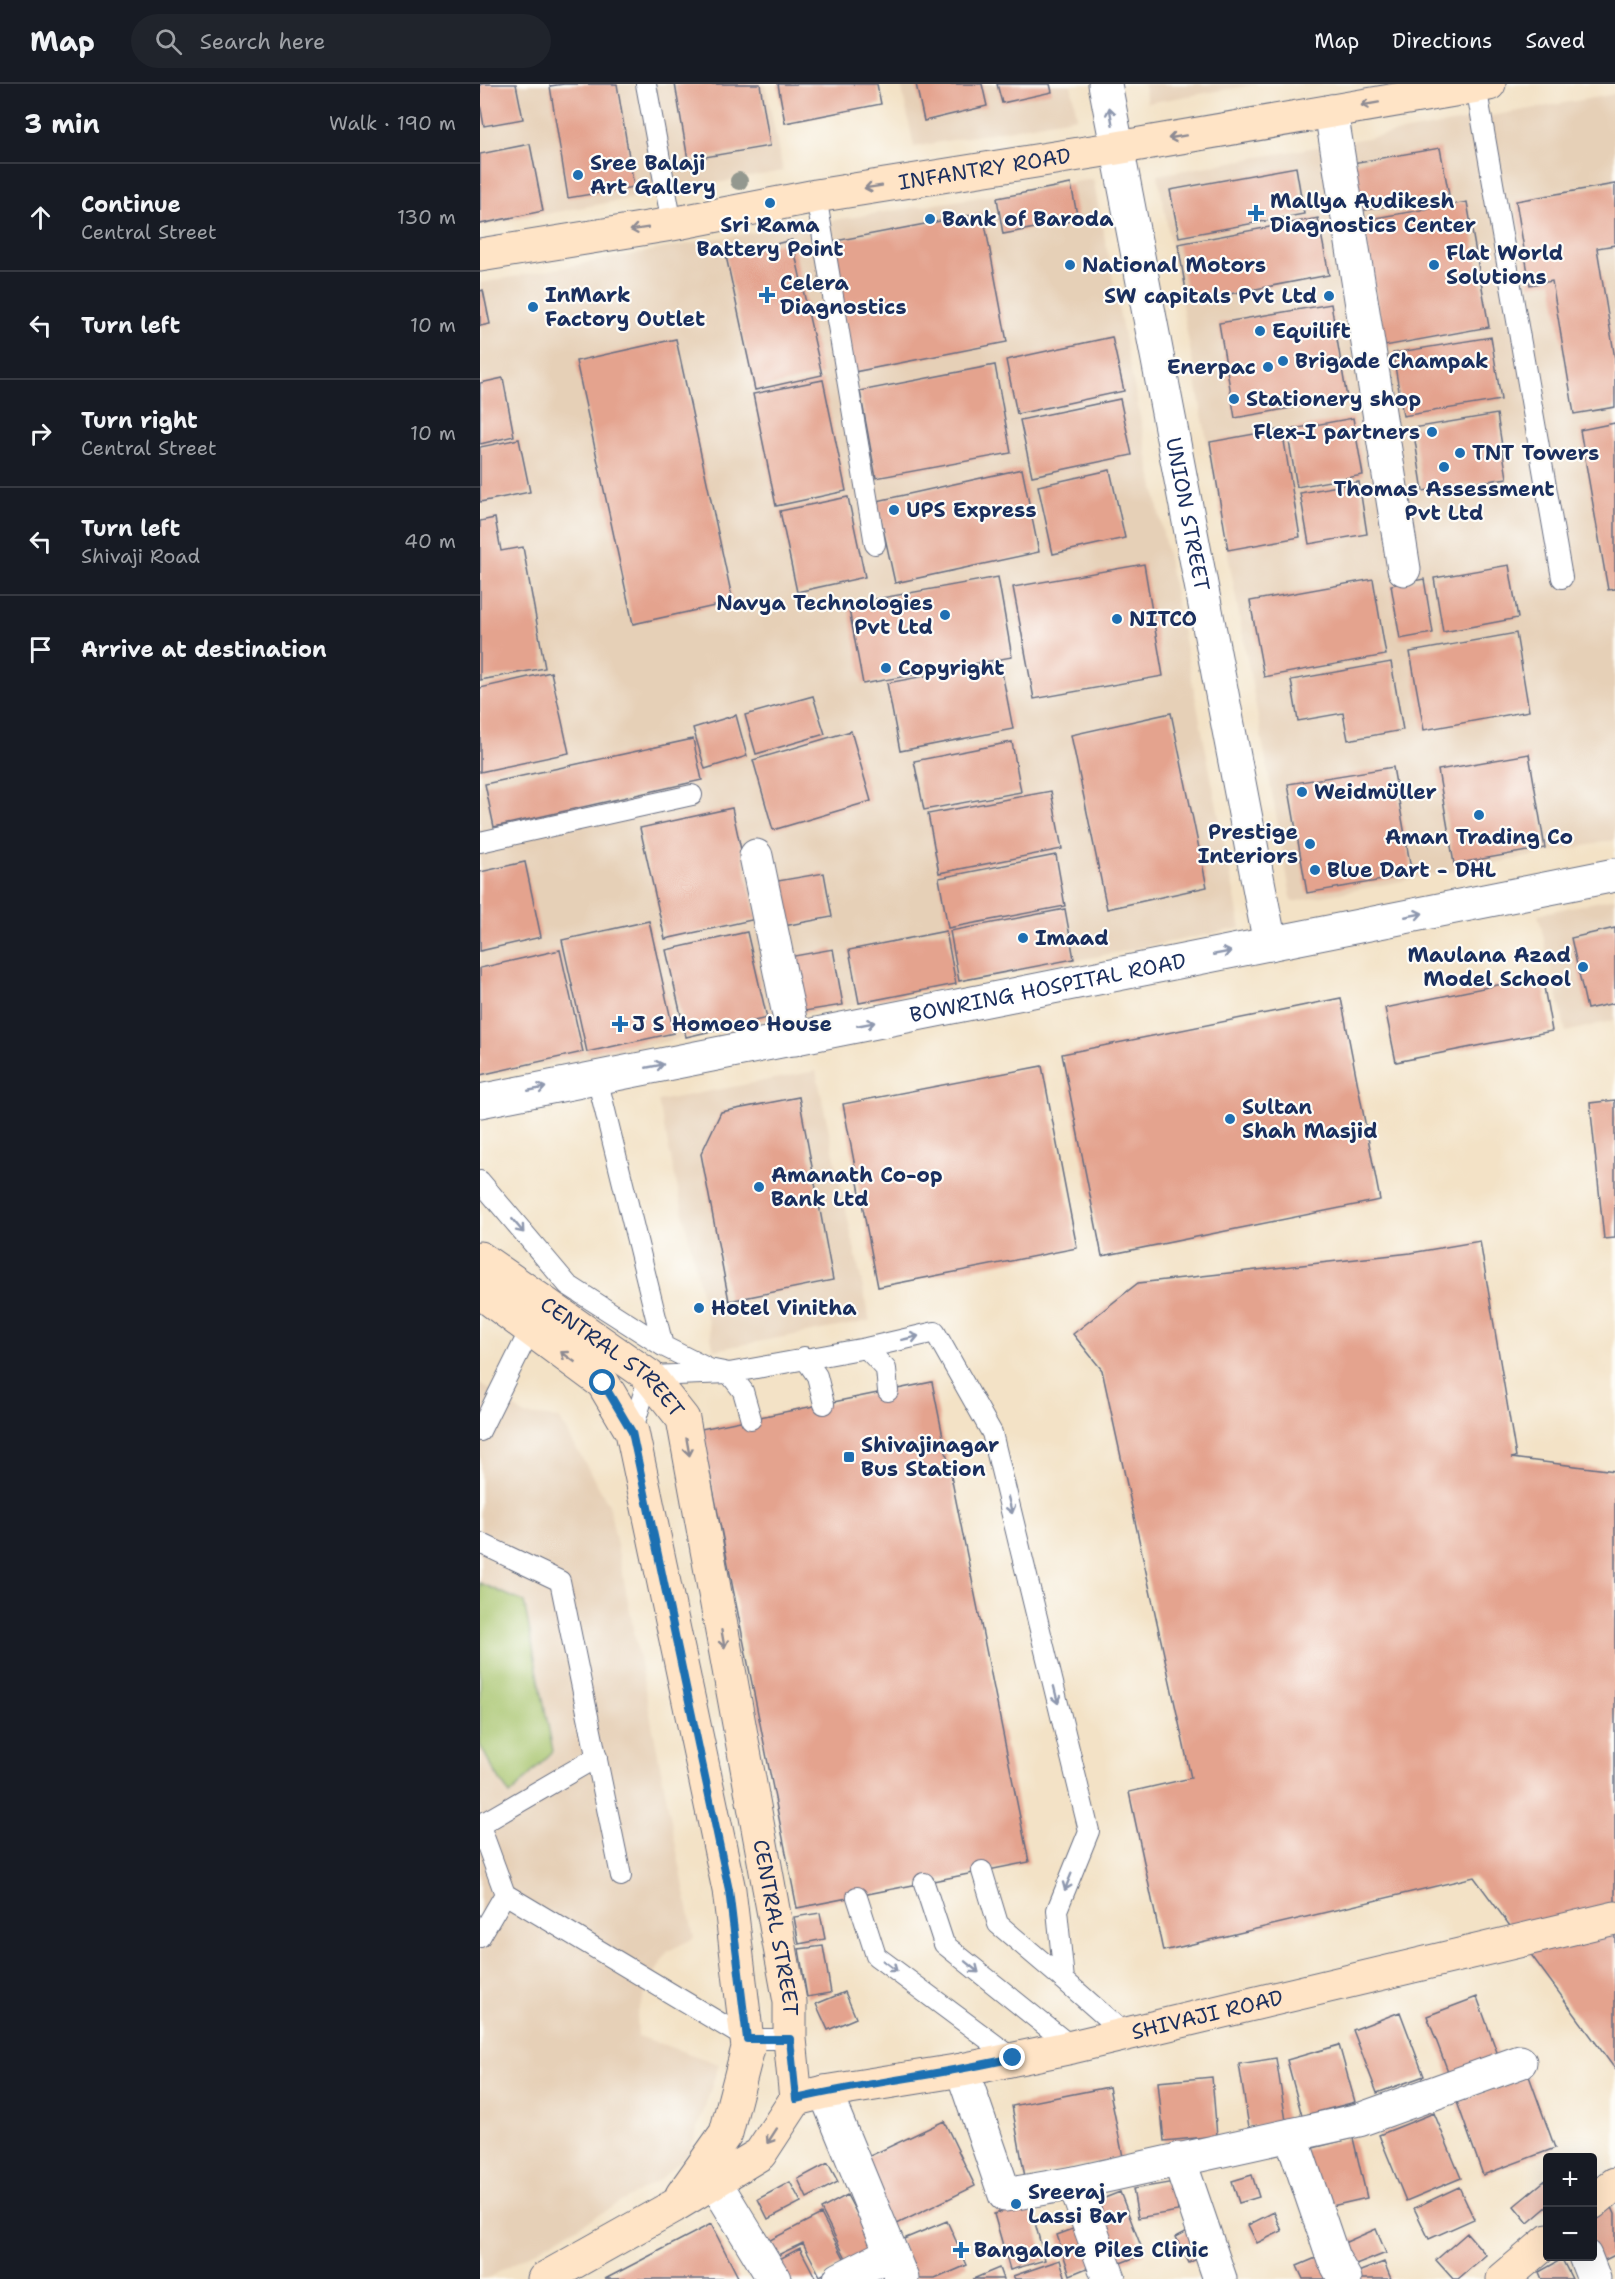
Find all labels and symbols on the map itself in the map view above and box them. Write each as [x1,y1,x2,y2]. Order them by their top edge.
one-way arrow [1360,99,1380,110]
one-way arrow [1106,106,1117,126]
one-way arrow [1168,132,1188,143]
street label: INFANTRY ROAD [897,142,1073,197]
place label: Sree Balaji Art Gallery [590,149,716,201]
marker: Sree Balaji Art Gallery [571,168,585,182]
one-way arrow [863,181,883,192]
place label: Mallya Audikesh Diagnostics Center [1270,187,1476,239]
marker: Sri Rama Battery Point [763,196,777,210]
marker: Mallya Audikesh Diagnostics Center [1247,204,1265,222]
place label: Bank of Baroda [942,205,1114,233]
place label: Sri Rama Battery Point [697,211,843,263]
marker: Bank of Baroda [923,212,937,226]
one-way arrow [630,224,650,235]
place label: Flat World Solutions [1446,239,1563,291]
place label: National Motors [1082,251,1266,279]
marker: National Motors [1063,258,1077,272]
marker: Flat World Solutions [1427,258,1441,272]
place label: Celera Diagnostics [780,269,907,321]
place label: InMark Factory Outlet [545,281,705,333]
place label: SW capitals Pvt Ltd [1104,282,1317,310]
marker: Celera Diagnostics [758,286,776,304]
marker: SW capitals Pvt Ltd [1322,289,1336,303]
marker: InMark Factory Outlet [526,300,540,314]
place label: Equilift [1272,317,1351,345]
marker: Equilift [1253,324,1267,338]
place label: Brigade Champak [1295,347,1489,375]
place label: Enerpac [1167,353,1256,381]
marker: Brigade Champak [1276,354,1290,368]
marker: Enerpac [1261,360,1275,374]
place label: Stationery shop [1246,385,1421,413]
marker: Stationery shop [1227,392,1241,406]
place label: Flex-I partners [1253,418,1420,446]
marker: Flex-I partners [1425,425,1439,439]
street label: UNION STREET [1159,435,1216,593]
place label: TNT Towers [1472,439,1599,467]
marker: TNT Towers [1453,446,1467,460]
marker: Thomas Assessment Pvt Ltd [1437,460,1451,474]
place label: Thomas Assessment Pvt Ltd [1334,475,1554,527]
place label: UPS Express [906,496,1037,524]
marker: UPS Express [887,503,901,517]
place label: Navya Technologies Pvt Ltd [716,589,933,641]
place label: NITCO [1129,605,1197,633]
marker: Navya Technologies Pvt Ltd [938,608,952,622]
marker: NITCO [1110,612,1124,626]
place label: Copyright [898,654,1004,682]
marker: Copyright [879,661,893,675]
place label: Weidmüller [1314,778,1437,806]
marker: Weidmüller [1295,785,1309,799]
marker: Aman Trading Co [1472,808,1486,822]
place label: Prestige Interiors [1198,818,1298,870]
place label: Aman Trading Co [1385,823,1573,851]
marker: Prestige Interiors [1303,837,1317,851]
place label: Blue Dart - DHL [1327,856,1496,884]
marker: Blue Dart - DHL [1308,863,1322,877]
one-way arrow [1403,909,1423,920]
place label: Imaad [1035,924,1109,952]
marker: Imaad [1016,931,1030,945]
place label: Maulana Azad Model School [1407,941,1571,993]
street label: BOWRING HOSPITAL ROAD [907,947,1188,1029]
one-way arrow [1212,947,1232,958]
marker: Maulana Azad Model School [1576,960,1590,974]
place label: J S Homoeo House [632,1010,832,1038]
marker: J S Homoeo House [613,1017,627,1031]
one-way arrow [856,1018,876,1029]
one-way arrow [644,1060,664,1071]
one-way arrow [527,1083,547,1094]
place label: Sultan Shah Masjid [1242,1093,1378,1145]
marker: Sultan Shah Masjid [1223,1112,1237,1126]
place label: Amanath Co-op Bank Ltd [771,1161,943,1213]
marker: Amanath Co-op Bank Ltd [752,1180,766,1194]
one-way arrow [511,1218,525,1233]
street label: CENTRAL STREET [535,1290,691,1423]
place label: Hotel Vinitha [711,1294,857,1322]
marker: Hotel Vinitha [692,1301,706,1315]
one-way arrow [900,1332,919,1343]
one-way arrow [560,1351,576,1364]
route start [589,1369,615,1395]
place label: Shivajinagar Bus Station [861,1431,999,1483]
one-way arrow [683,1437,694,1456]
marker: Shivajinagar Bus Station [842,1450,856,1464]
one-way arrow [1004,1495,1016,1514]
one-way arrow [718,1629,729,1648]
one-way arrow [1050,1685,1062,1704]
street label: CENTRAL STREET [746,1837,804,2016]
one-way arrow [1062,1872,1073,1890]
one-way arrow [881,1960,897,1973]
one-way arrow [964,1960,980,1973]
street label: SHIVAJI ROAD [1129,1983,1286,2046]
route end [999,2044,1025,2070]
one-way arrow [766,2127,778,2143]
place label: Sreeraj Lassi Bar [1028,2178,1128,2230]
marker: Sreeraj Lassi Bar [1009,2197,1023,2211]
place label: Bangalore Piles Clinic [974,2236,1209,2264]
marker: Bangalore Piles Clinic [952,2241,970,2259]

